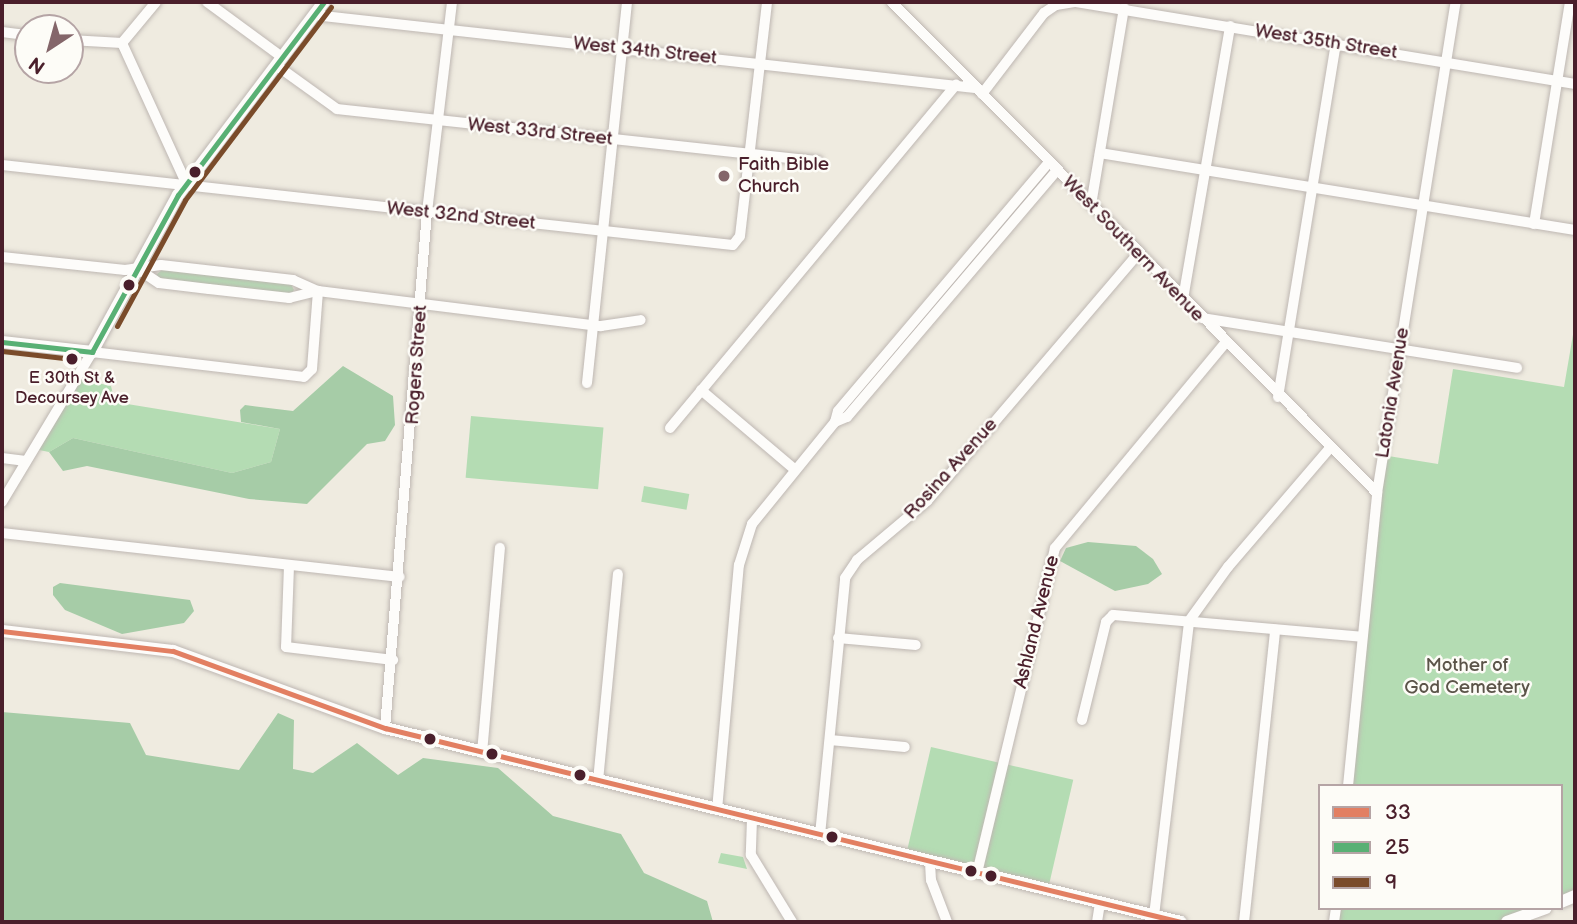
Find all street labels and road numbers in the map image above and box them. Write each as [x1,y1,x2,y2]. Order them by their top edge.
street label: West 35th Street [1253,19,1399,65]
street label: West 34th Street [572,32,718,70]
street label: West 33rd Street [466,113,614,151]
street label: West Southern Avenue [1057,171,1209,327]
street label: West 32nd Street [385,197,537,235]
street label: Rogers Street [401,304,433,426]
street label: Latonia Avenue [1371,326,1415,460]
street label: Rosina Avenue [900,414,1002,524]
street label: Ashland Avenue [1009,553,1065,691]

